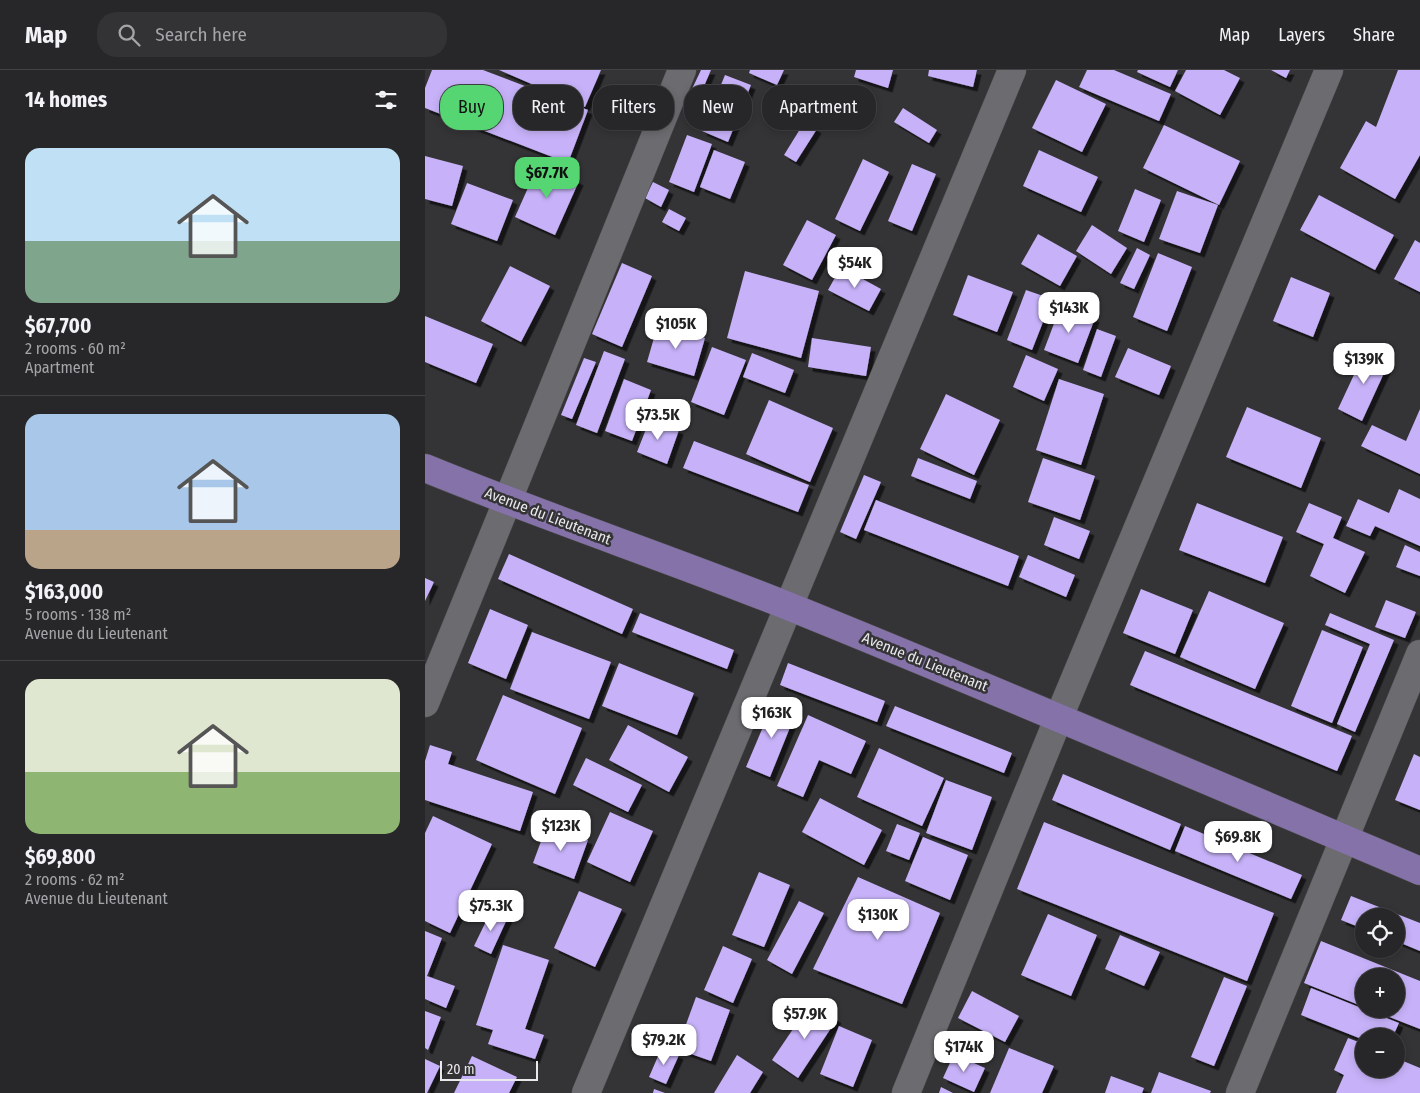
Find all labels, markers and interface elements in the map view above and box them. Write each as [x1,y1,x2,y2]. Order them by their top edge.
search box [97,12,447,57]
text: Map [25,21,67,49]
icon: search [115,21,143,49]
text: Search here [155,23,247,46]
text: Map [1219,24,1250,46]
text: Layers [1278,24,1325,46]
text: Share [1353,24,1395,46]
chip: Buy [440,85,503,130]
chip: Rent [513,85,583,130]
chip: Filters [593,85,674,130]
chip: New [684,85,752,130]
chip: Apartment [762,85,876,130]
icon: filters [372,86,400,114]
text: 14 homes [25,87,107,113]
pin: $67.7K [506,156,588,199]
text: $67.7K [526,163,568,182]
icon: home [168,181,258,271]
pin: $54K [825,246,885,289]
text: $54K [838,253,872,272]
pin: $143K [1034,292,1104,334]
text: $143K [1049,298,1089,317]
pin: $105K [641,308,711,350]
text: $67,700 [25,313,91,339]
text: $105K [656,314,696,333]
text: 2 rooms · 60 m² [25,339,126,358]
pin: $139K [1329,342,1399,385]
text: $139K [1344,349,1384,368]
text: Apartment [25,358,94,377]
pin: $73.5K [617,398,699,441]
text: $73.5K [636,405,680,424]
icon: home [168,446,258,536]
street label: Avenue du Lieutenant [482,484,614,548]
text: $163,000 [25,579,103,605]
text: 5 rooms · 138 m² [25,605,131,624]
text: Avenue du Lieutenant [25,624,168,643]
street label: Avenue du Lieutenant [860,629,991,695]
pin: $163K [737,696,807,739]
text: $163K [752,703,792,722]
icon: home [168,711,258,801]
pin: $123K [526,810,596,852]
text: $123K [542,816,580,835]
pin: $69.8K [1197,820,1279,863]
text: $69.8K [1215,827,1261,846]
text: $69,800 [25,844,96,870]
text: 2 rooms · 62 m² [25,870,124,889]
text: Avenue du Lieutenant [25,889,168,908]
pin: $75.3K [450,890,532,932]
text: $75.3K [469,896,513,915]
pin: $130K [843,898,913,941]
text: $130K [858,905,898,924]
map controls [1355,908,1405,1078]
button: locate [1355,908,1405,958]
button: + [1355,968,1405,1018]
pin: $57.9K [764,998,846,1040]
text: $57.9K [783,1004,827,1023]
pin: $79.2K [623,1024,705,1066]
button: − [1355,1028,1405,1078]
text: $79.2K [642,1030,686,1049]
pin: $174K [929,1030,999,1073]
text: $174K [945,1037,983,1056]
scale bar [440,1058,537,1081]
text: 20 m [447,1061,475,1078]

